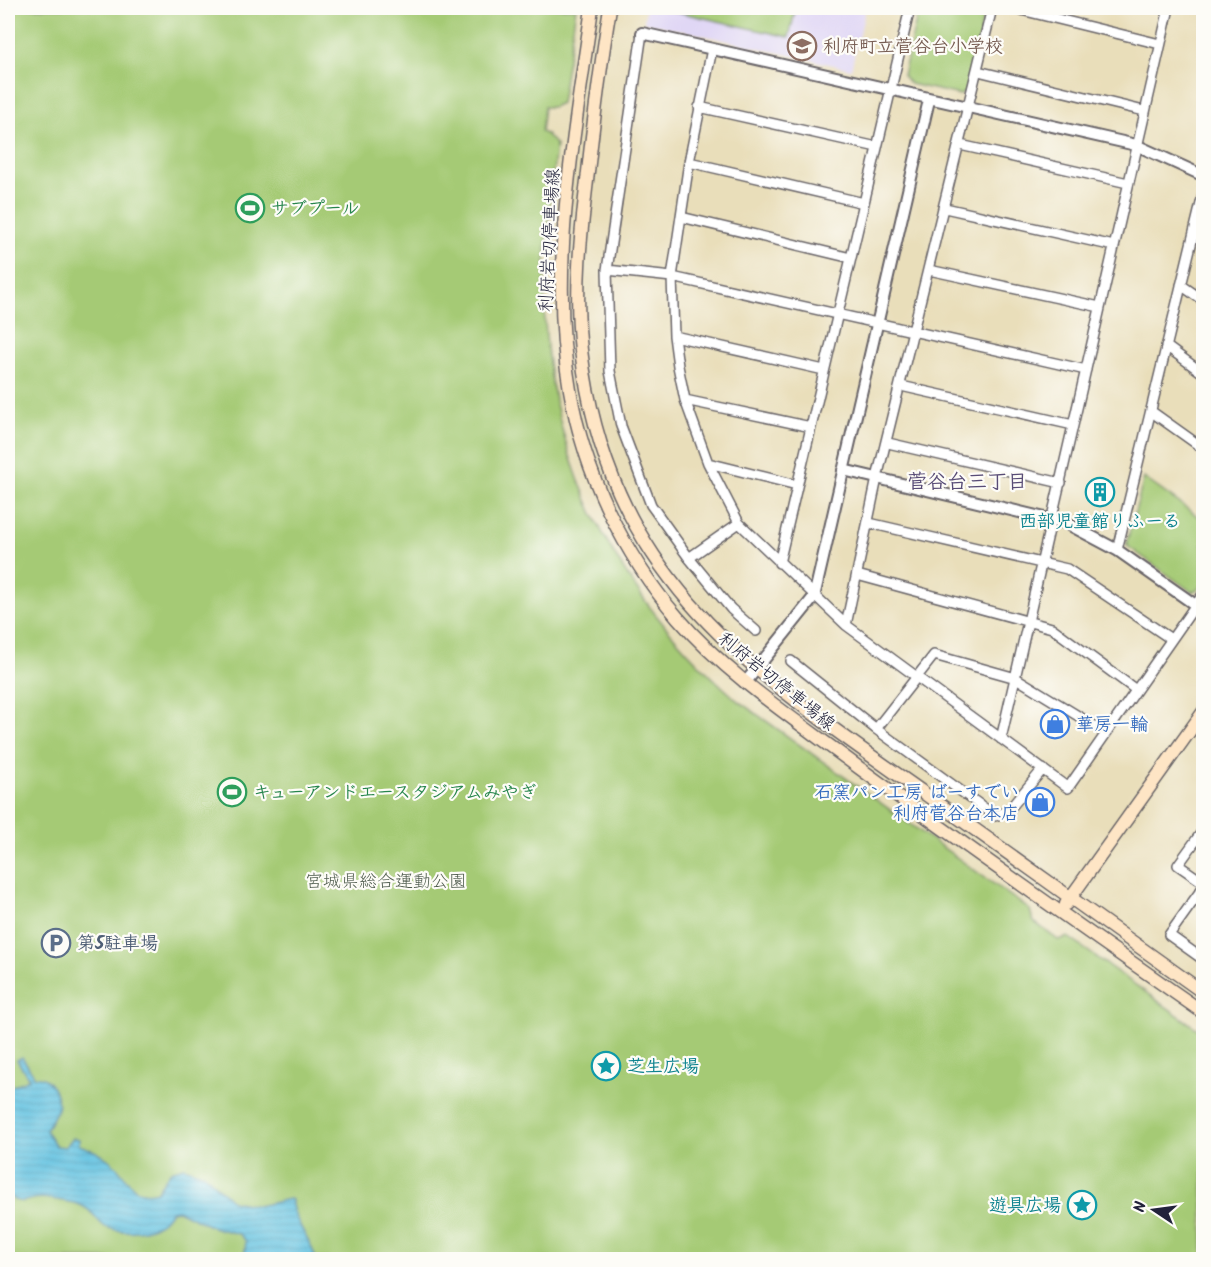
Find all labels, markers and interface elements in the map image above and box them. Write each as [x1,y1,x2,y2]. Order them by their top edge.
school or university icon: 利府町立菅谷台小学校 [786,30,818,62]
place label: 利府町立菅谷台小学校 [823,33,1003,62]
street label: 利府岩切停車場線 [532,167,569,313]
sports icon: サブプール [234,192,266,224]
place label: サブプール [271,195,359,224]
district label: 菅谷台三丁目 [907,467,1027,499]
building icon: 西部児童館りふーる [1084,476,1116,508]
place label: 西部児童館りふーる [1019,508,1181,537]
street label: 利府岩切停車場線 [711,626,841,739]
shop icon: 華房一輪 [1039,708,1071,740]
place label: 華房一輪 [1076,711,1149,740]
sports icon: キューアンドエースタジアムみやぎ [216,776,248,808]
place label: キューアンドエースタジアムみやぎ [253,779,537,808]
place label: 石窯パン工房 ばーすでい 利府菅谷台本店 [814,779,1019,829]
shop icon: 石窯パン工房 ばーすでい 利府菅谷台本店 [1024,786,1056,818]
park label: 宮城県総合運動公園 [305,868,467,897]
parking icon: 第5駐車場 [40,927,72,959]
place label: 第5駐車場 [77,930,158,959]
place icon: 芝生広場 [590,1050,622,1082]
place label: 芝生広場 [627,1053,699,1082]
north arrow [1124,1180,1184,1240]
place icon: 遊具広場 [1066,1189,1098,1221]
place label: 遊具広場 [989,1192,1061,1221]
text: N [1128,1199,1154,1215]

